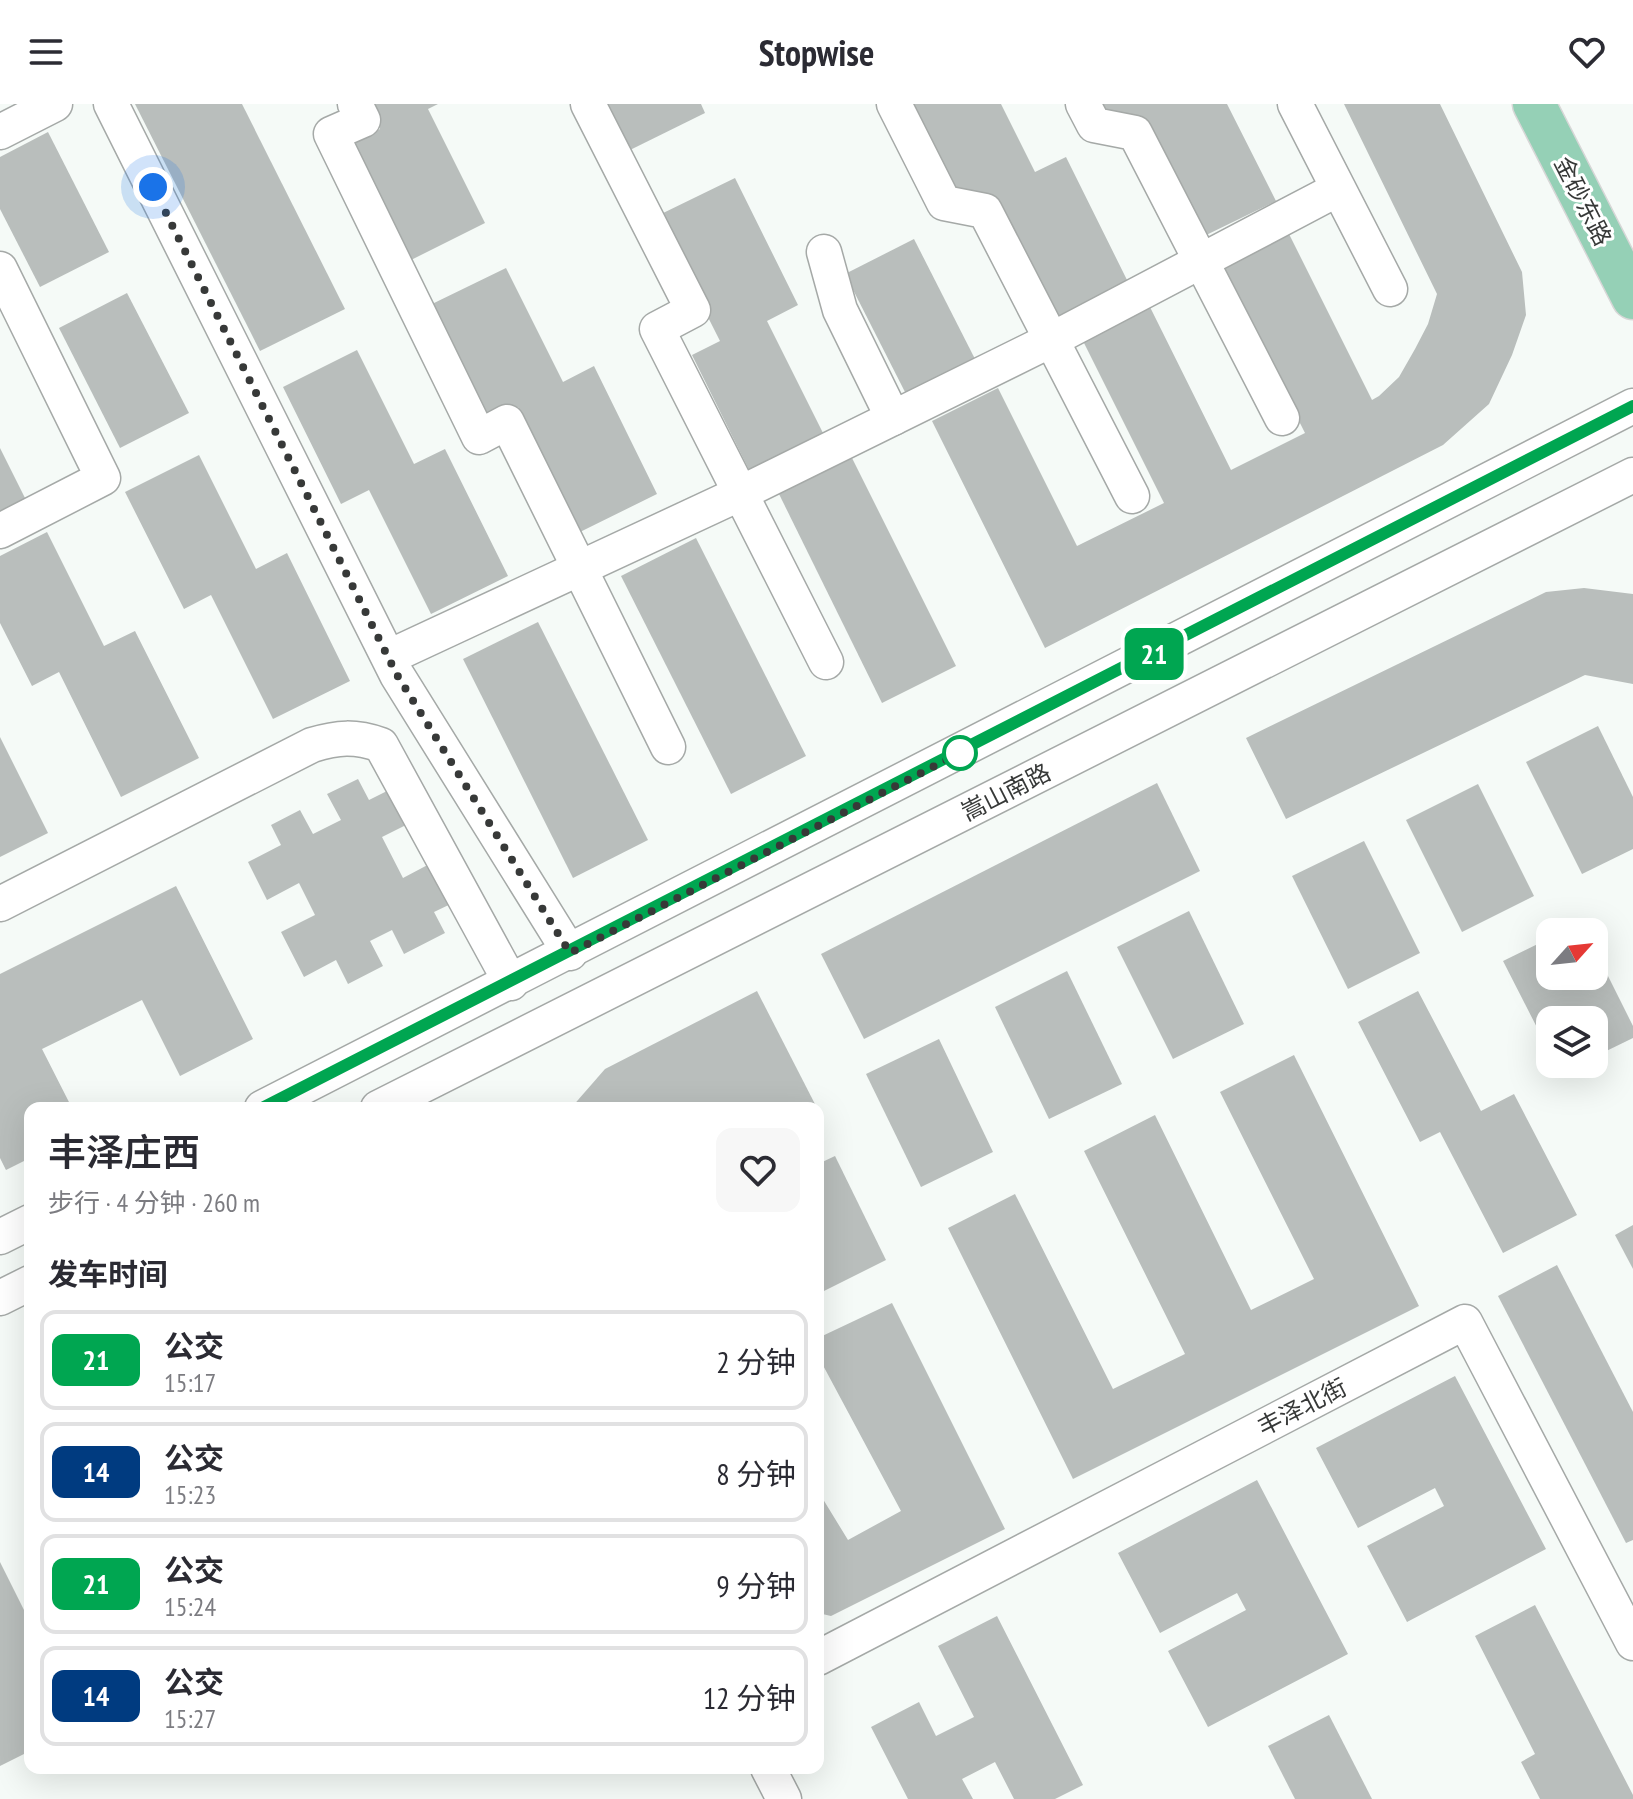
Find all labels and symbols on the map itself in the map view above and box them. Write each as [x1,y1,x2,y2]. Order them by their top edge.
street label: 金砂东路 [1547,151,1619,251]
your location [133,167,173,207]
line badge: 21 [1118,628,1190,680]
unlabelled marker [943,736,977,770]
street label: 嵩山南路 [956,756,1056,828]
north arrow [1536,918,1608,990]
street label: 丰泽北街 [1252,1371,1352,1443]

